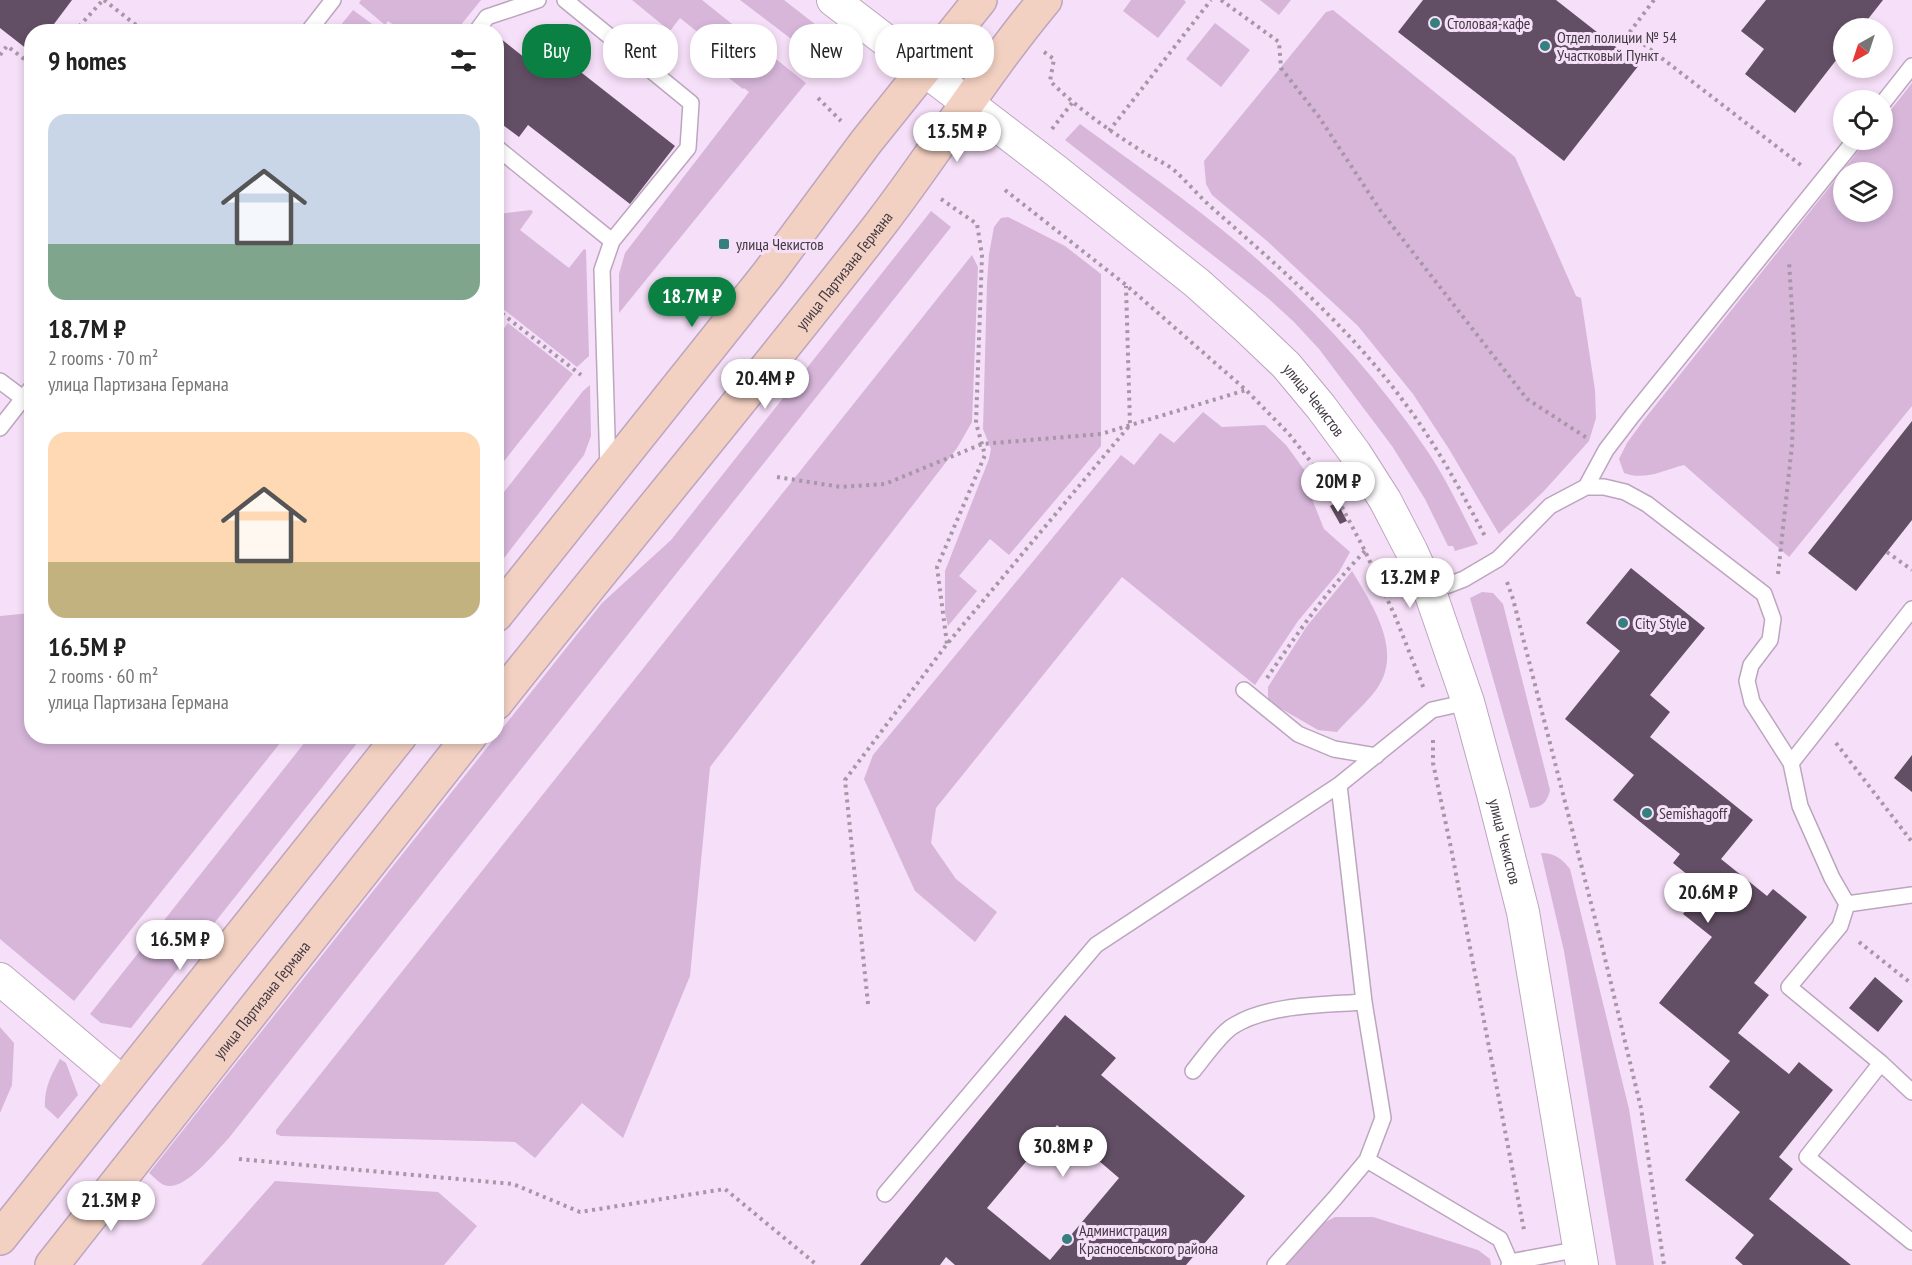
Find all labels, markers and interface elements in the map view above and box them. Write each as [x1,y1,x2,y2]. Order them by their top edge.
place label: Столовая-кафе [1447,13,1530,33]
marker: Столовая-кафе [1428,16,1442,30]
north arrow [1833,18,1893,78]
map controls [1833,18,1893,222]
chip: Buy [522,24,591,78]
chip: Rent [603,24,678,78]
chip: Filters [690,24,777,78]
chip: New [789,24,863,78]
chip: Apartment [875,24,994,78]
place label: Отдел полиции № 54 Участковый Пункт [1557,27,1677,65]
marker: Отдел полиции № 54 Участковый Пункт [1538,39,1552,53]
text: 9 homes [48,44,126,77]
icon: filters [447,44,480,77]
button: locate [1833,90,1893,150]
pin: 13.5M ₽ [902,112,1012,163]
text: 13.5M ₽ [927,118,987,144]
icon: home [210,153,318,261]
button: layers [1833,162,1893,222]
street label: улица Партизана Германа [791,208,896,334]
place label: улица Чекистов [736,234,824,254]
marker: улица Чекистов [717,237,731,251]
pin: 18.7M ₽ [637,277,747,328]
text: 18.7M ₽ [662,283,722,309]
text: 18.7M ₽ [48,312,126,345]
text: 2 rooms · 70 m² [48,345,158,371]
pin: 20.4M ₽ [710,359,820,410]
street label: улица Чекистов [1279,359,1349,440]
text: 20.4M ₽ [735,365,795,391]
text: улица Партизана Германа [48,371,229,397]
pin: 20M ₽ [1296,462,1380,513]
text: 20M ₽ [1315,468,1361,494]
icon: home [210,471,318,579]
pin: 13.2M ₽ [1355,558,1465,609]
text: 13.2M ₽ [1380,564,1440,590]
place label: City Style [1635,613,1687,633]
marker: City Style [1616,616,1630,630]
text: 16.5M ₽ [48,630,126,663]
text: 2 rooms · 60 m² [48,663,158,689]
text: улица Партизана Германа [48,689,229,715]
street label: улица Чекистов [1485,797,1526,887]
place label: Semishagoff [1659,803,1728,823]
marker: Semishagoff [1640,806,1654,820]
pin: 20.6M ₽ [1653,873,1763,924]
text: 20.6M ₽ [1678,879,1738,905]
pin: 16.5M ₽ [125,920,235,971]
text: 16.5M ₽ [150,926,210,952]
street label: улица Партизана Германа [209,937,314,1063]
pin: 30.8M ₽ [1008,1127,1118,1178]
text: 30.8M ₽ [1033,1133,1093,1159]
pin: 21.3M ₽ [56,1181,166,1232]
text: 21.3M ₽ [81,1187,141,1213]
place label: Администрация Красносельского района [1079,1220,1218,1258]
marker: Администрация Красносельского района [1060,1232,1074,1246]

